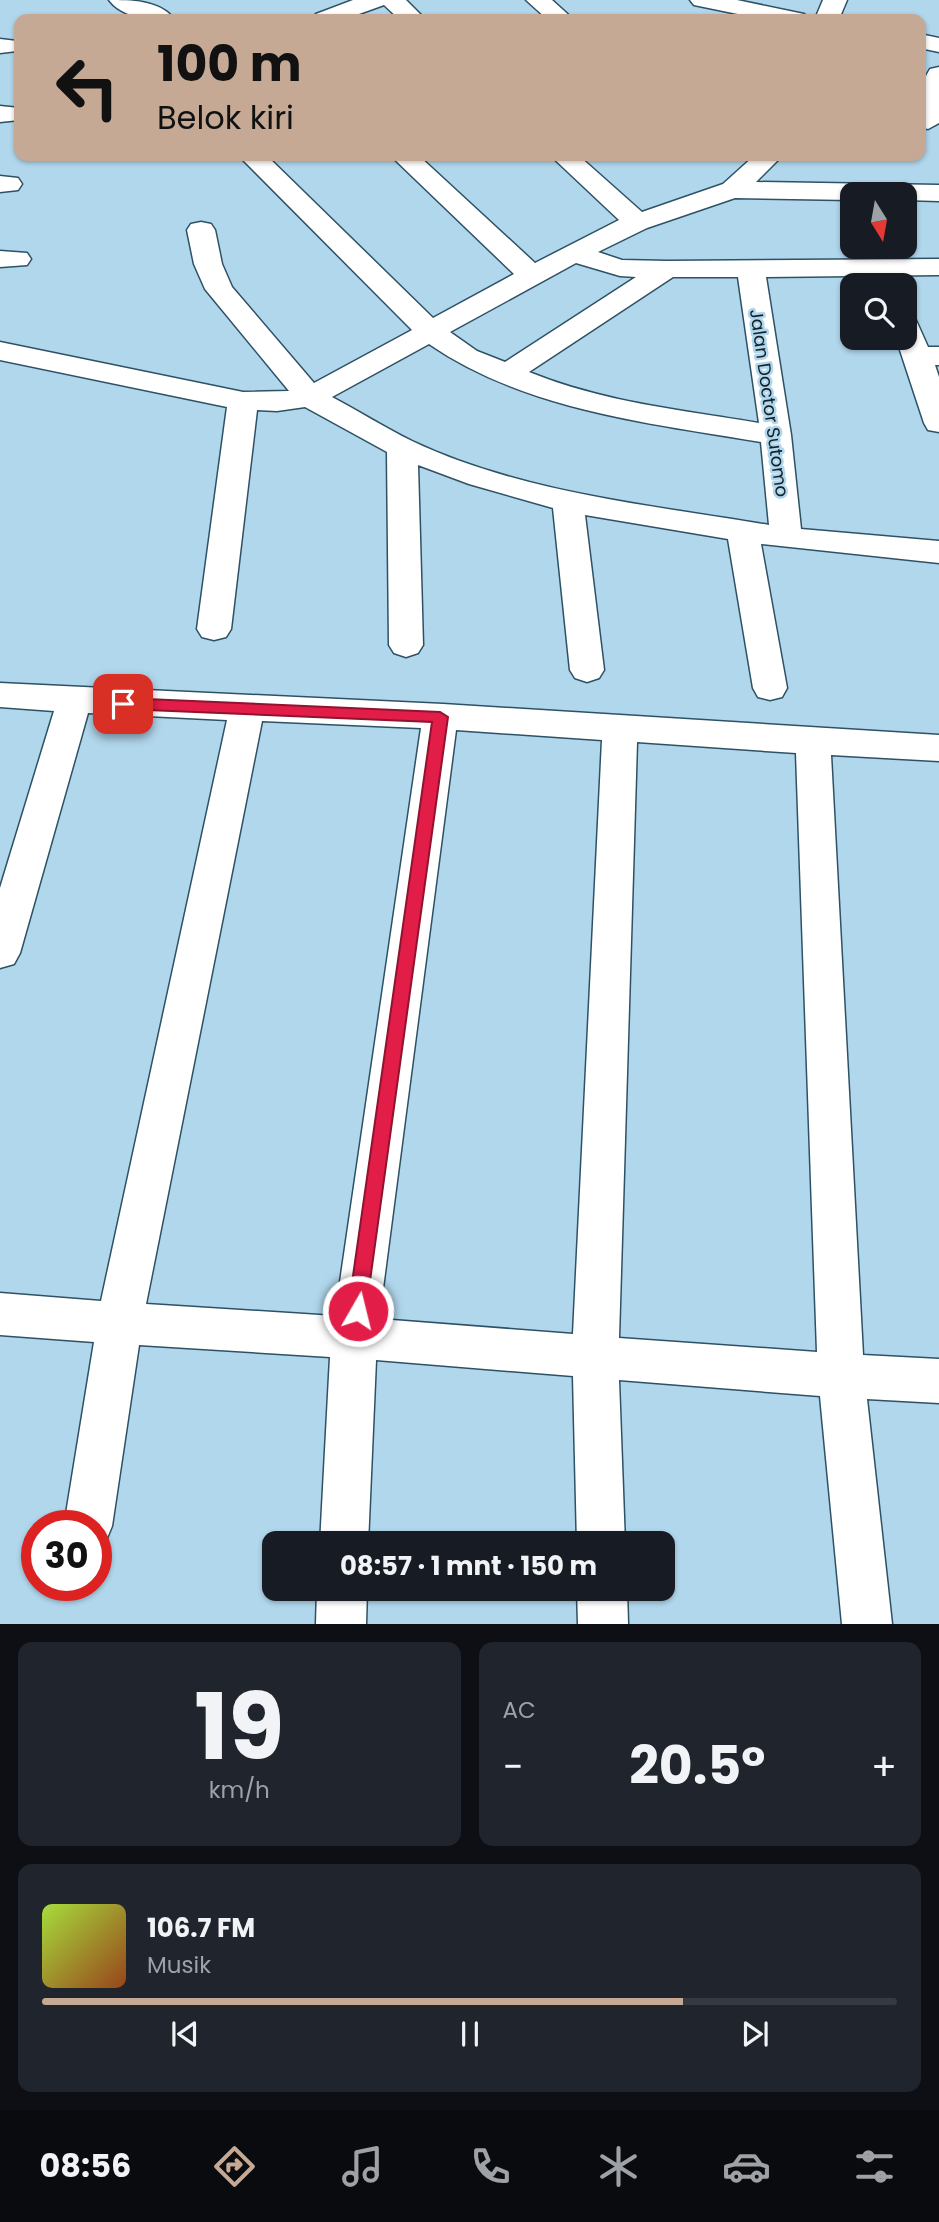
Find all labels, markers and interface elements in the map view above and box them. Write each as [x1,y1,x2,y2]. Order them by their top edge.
text: 100 m [157,30,302,98]
icon: left [42,42,133,133]
text: Belok kiri [157,95,294,140]
north arrow [840,182,917,259]
map controls [840,182,917,350]
button: search [840,273,917,350]
street label: Jalan Doctor Sutomo [744,307,795,499]
pin [93,674,153,734]
icon: arrive [104,685,142,723]
position arrow [321,1274,395,1348]
speed limit sign: 30 [21,1510,112,1601]
text: 08:57 · 1 mnt · 150 m [340,1548,597,1584]
text: 19 [194,1663,284,1791]
text: AC [503,1694,536,1726]
text: 20.5° [629,1729,765,1802]
text: − [503,1740,523,1793]
text: + [871,1740,897,1793]
text: km/h [209,1774,270,1806]
text: 106.7 FM [147,1910,255,1946]
text: Musik [147,1949,211,1981]
icon: previous [166,2015,204,2053]
icon: pause [451,2015,489,2053]
icon: next [736,2015,774,2053]
icon: directions [210,2142,259,2191]
icon: music [338,2142,387,2191]
icon: phone [466,2142,515,2191]
icon: climate [594,2142,643,2191]
icon: car [722,2142,771,2191]
icon: filters [850,2142,899,2191]
text: 08:56 [40,2143,131,2188]

